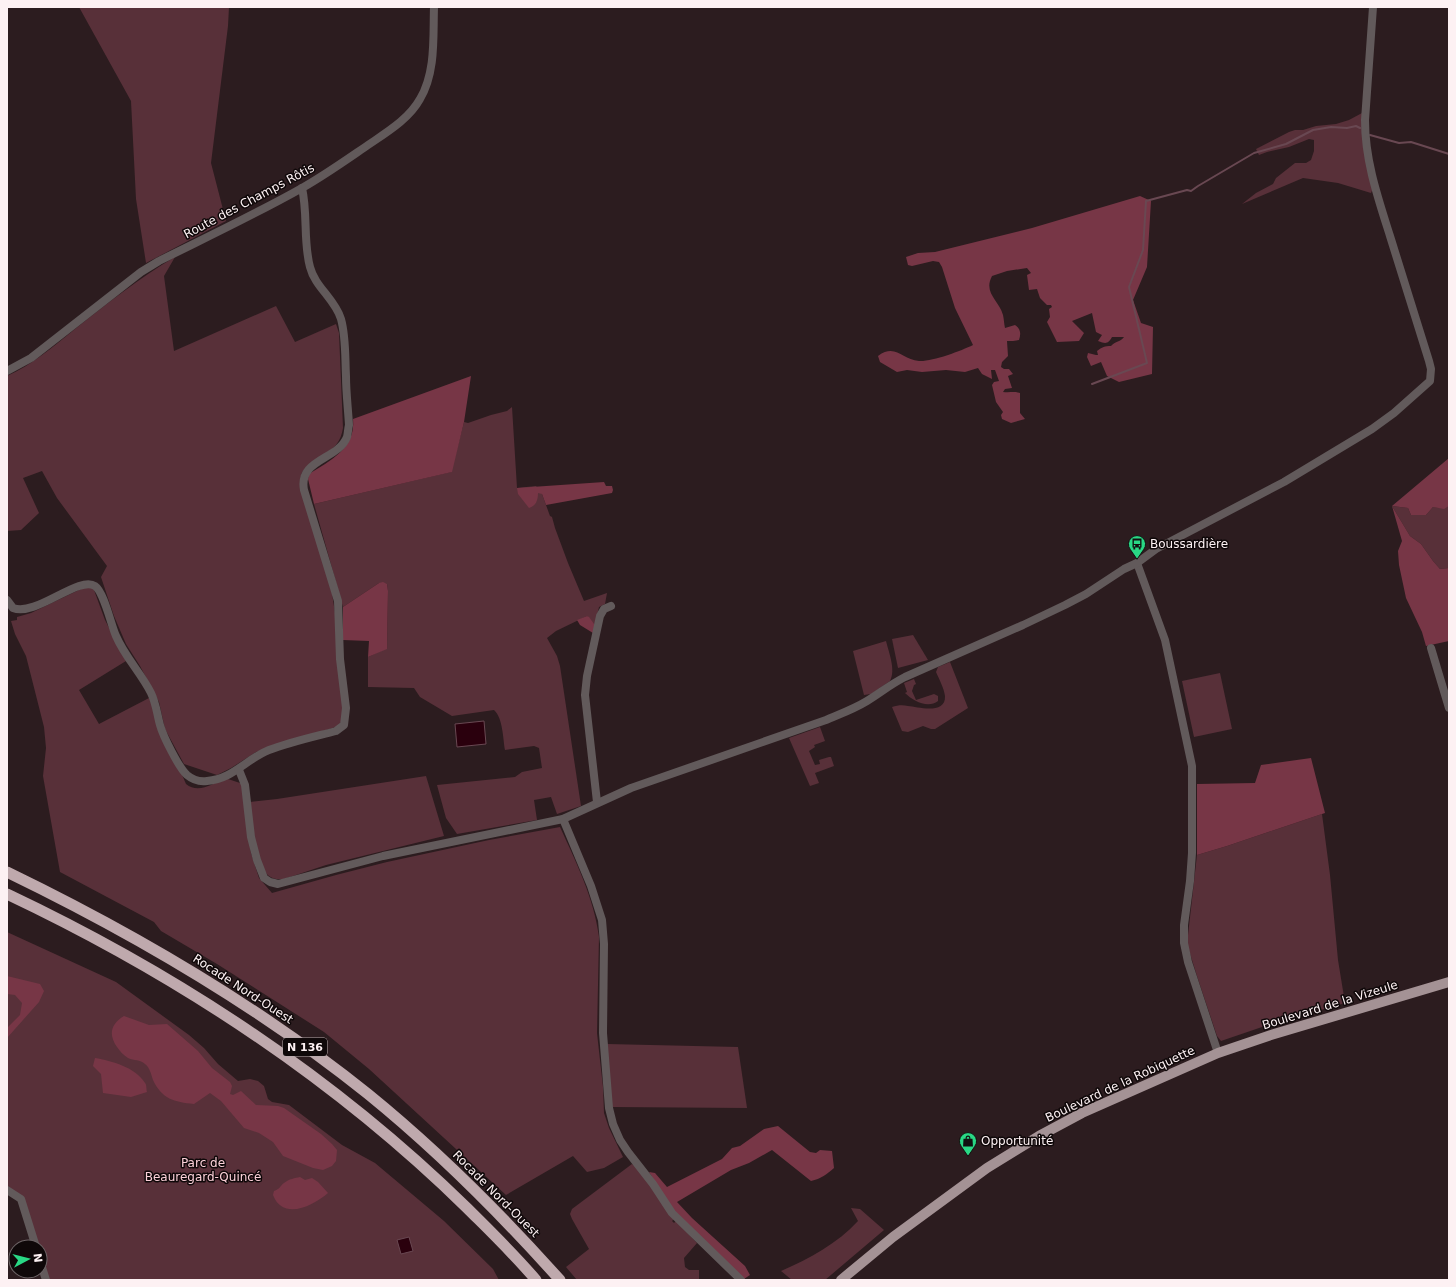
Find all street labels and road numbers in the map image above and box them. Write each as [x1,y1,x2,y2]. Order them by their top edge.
street label: Route des Champs Rôtis [181,161,317,241]
street label: Rocade Nord-Ouest [190,951,296,1027]
street label: Boulevard de la Vizeule [1260,978,1400,1032]
road number: N 136 [283,1038,327,1056]
street label: Boulevard de la Robiquette [1043,1043,1197,1125]
street label: Rocade Nord-Ouest [450,1148,542,1240]

